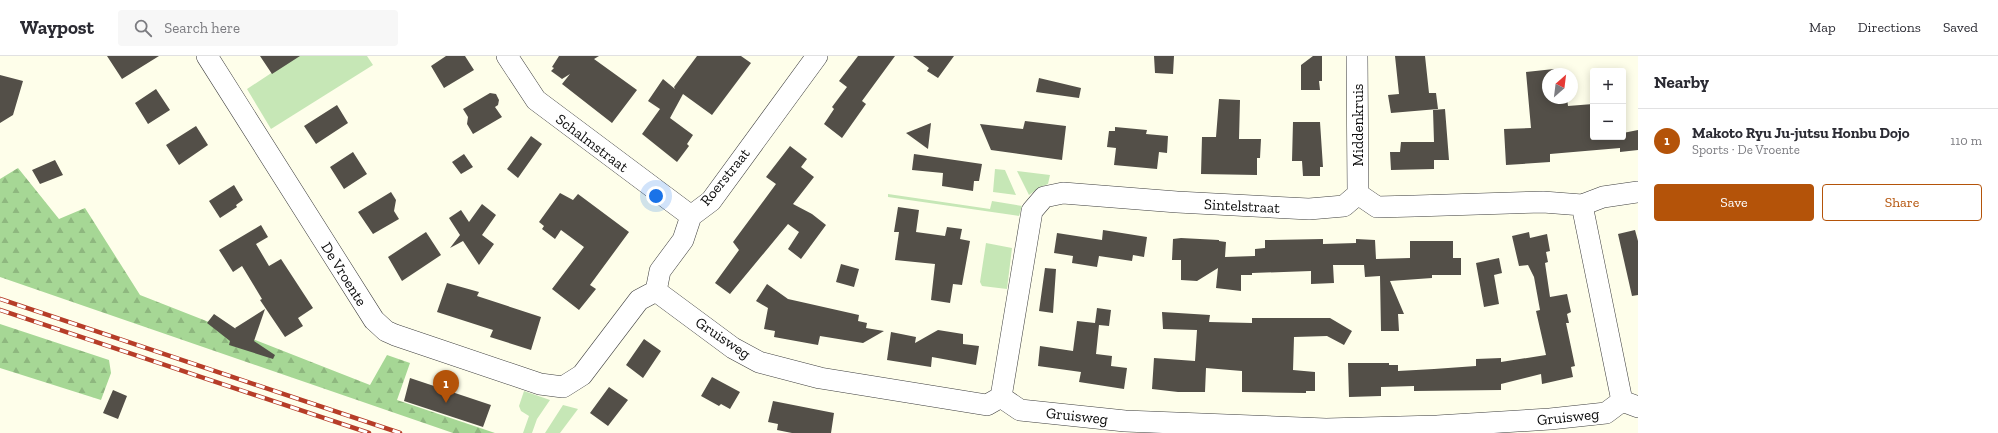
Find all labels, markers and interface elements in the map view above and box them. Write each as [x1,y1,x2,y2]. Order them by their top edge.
search box [118,10,398,46]
text: Waypost [20,16,94,39]
icon: search [132,17,154,39]
text: Search here [164,19,240,37]
text: Map [1809,19,1836,36]
text: Directions [1858,19,1921,36]
text: Saved [1943,19,1978,36]
north arrow [1542,68,1578,104]
map controls [1590,68,1626,140]
button: + [1590,68,1626,104]
text: Nearby [1654,72,1709,92]
street label: Middenkruis [1349,84,1367,166]
button: − [1590,104,1626,140]
street label: Schalmstraat [552,110,632,176]
text: Makoto Ryu Ju-jutsu Honbu Dojo [1692,124,1910,142]
text: 1 [1664,133,1670,148]
text: 110 m [1950,133,1982,148]
text: Sports · De Vroente [1692,142,1800,157]
street label: Roerstraat [696,144,754,209]
button: Save [1654,184,1814,221]
button: Share [1822,184,1982,221]
your location [646,186,666,206]
street label: Sintelstraat [1204,195,1281,217]
street label: De Vroente [317,239,371,309]
street label: Gruisweg [692,313,754,363]
pin: 1 [433,370,459,403]
street label: Gruisweg [1045,404,1109,428]
street label: Gruisweg [1536,405,1600,429]

